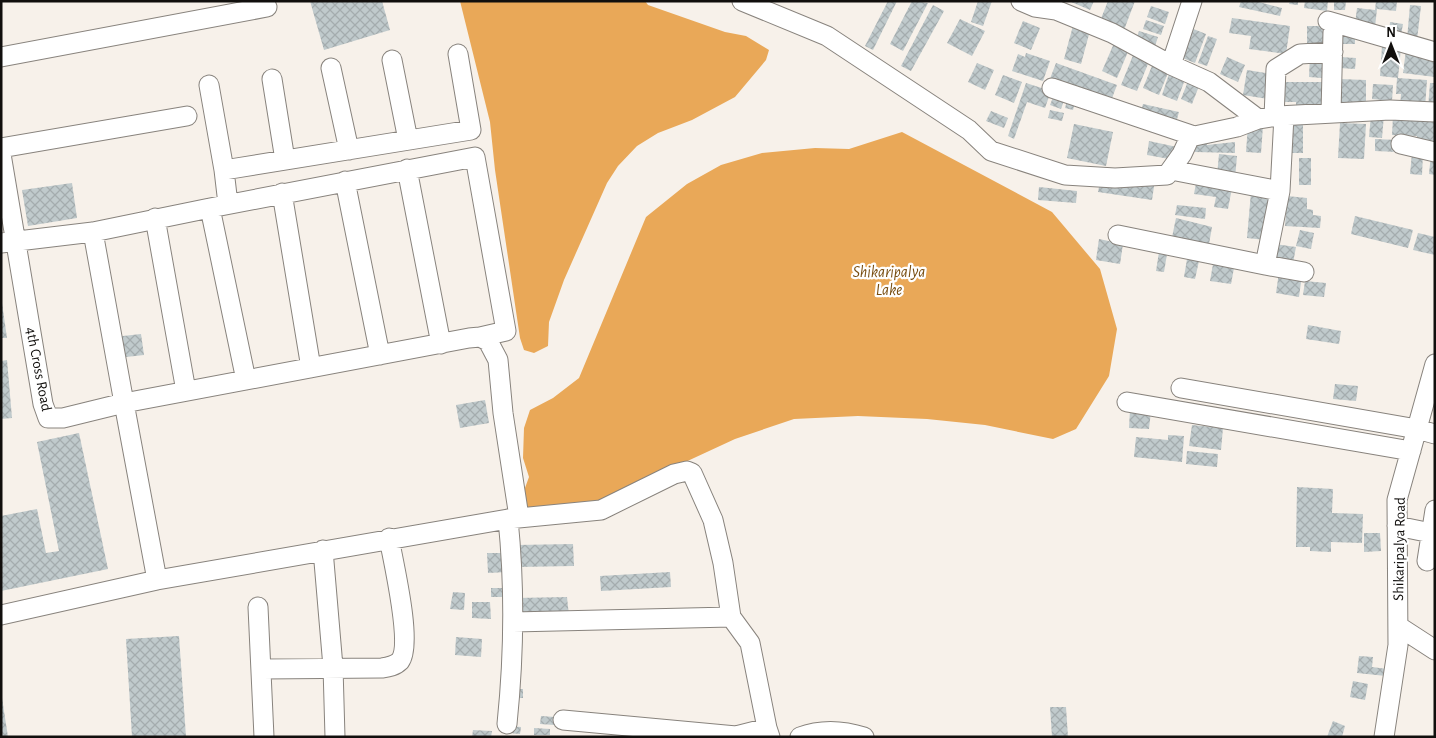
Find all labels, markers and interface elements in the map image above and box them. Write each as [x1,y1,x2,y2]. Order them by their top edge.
north arrow [1366,20,1416,70]
text: N [1386,26,1396,40]
water label: Shikaripalya Lake [853,264,925,298]
street label: 4th Cross Road [23,326,54,413]
street label: Shikaripalya Road [1391,497,1408,601]

